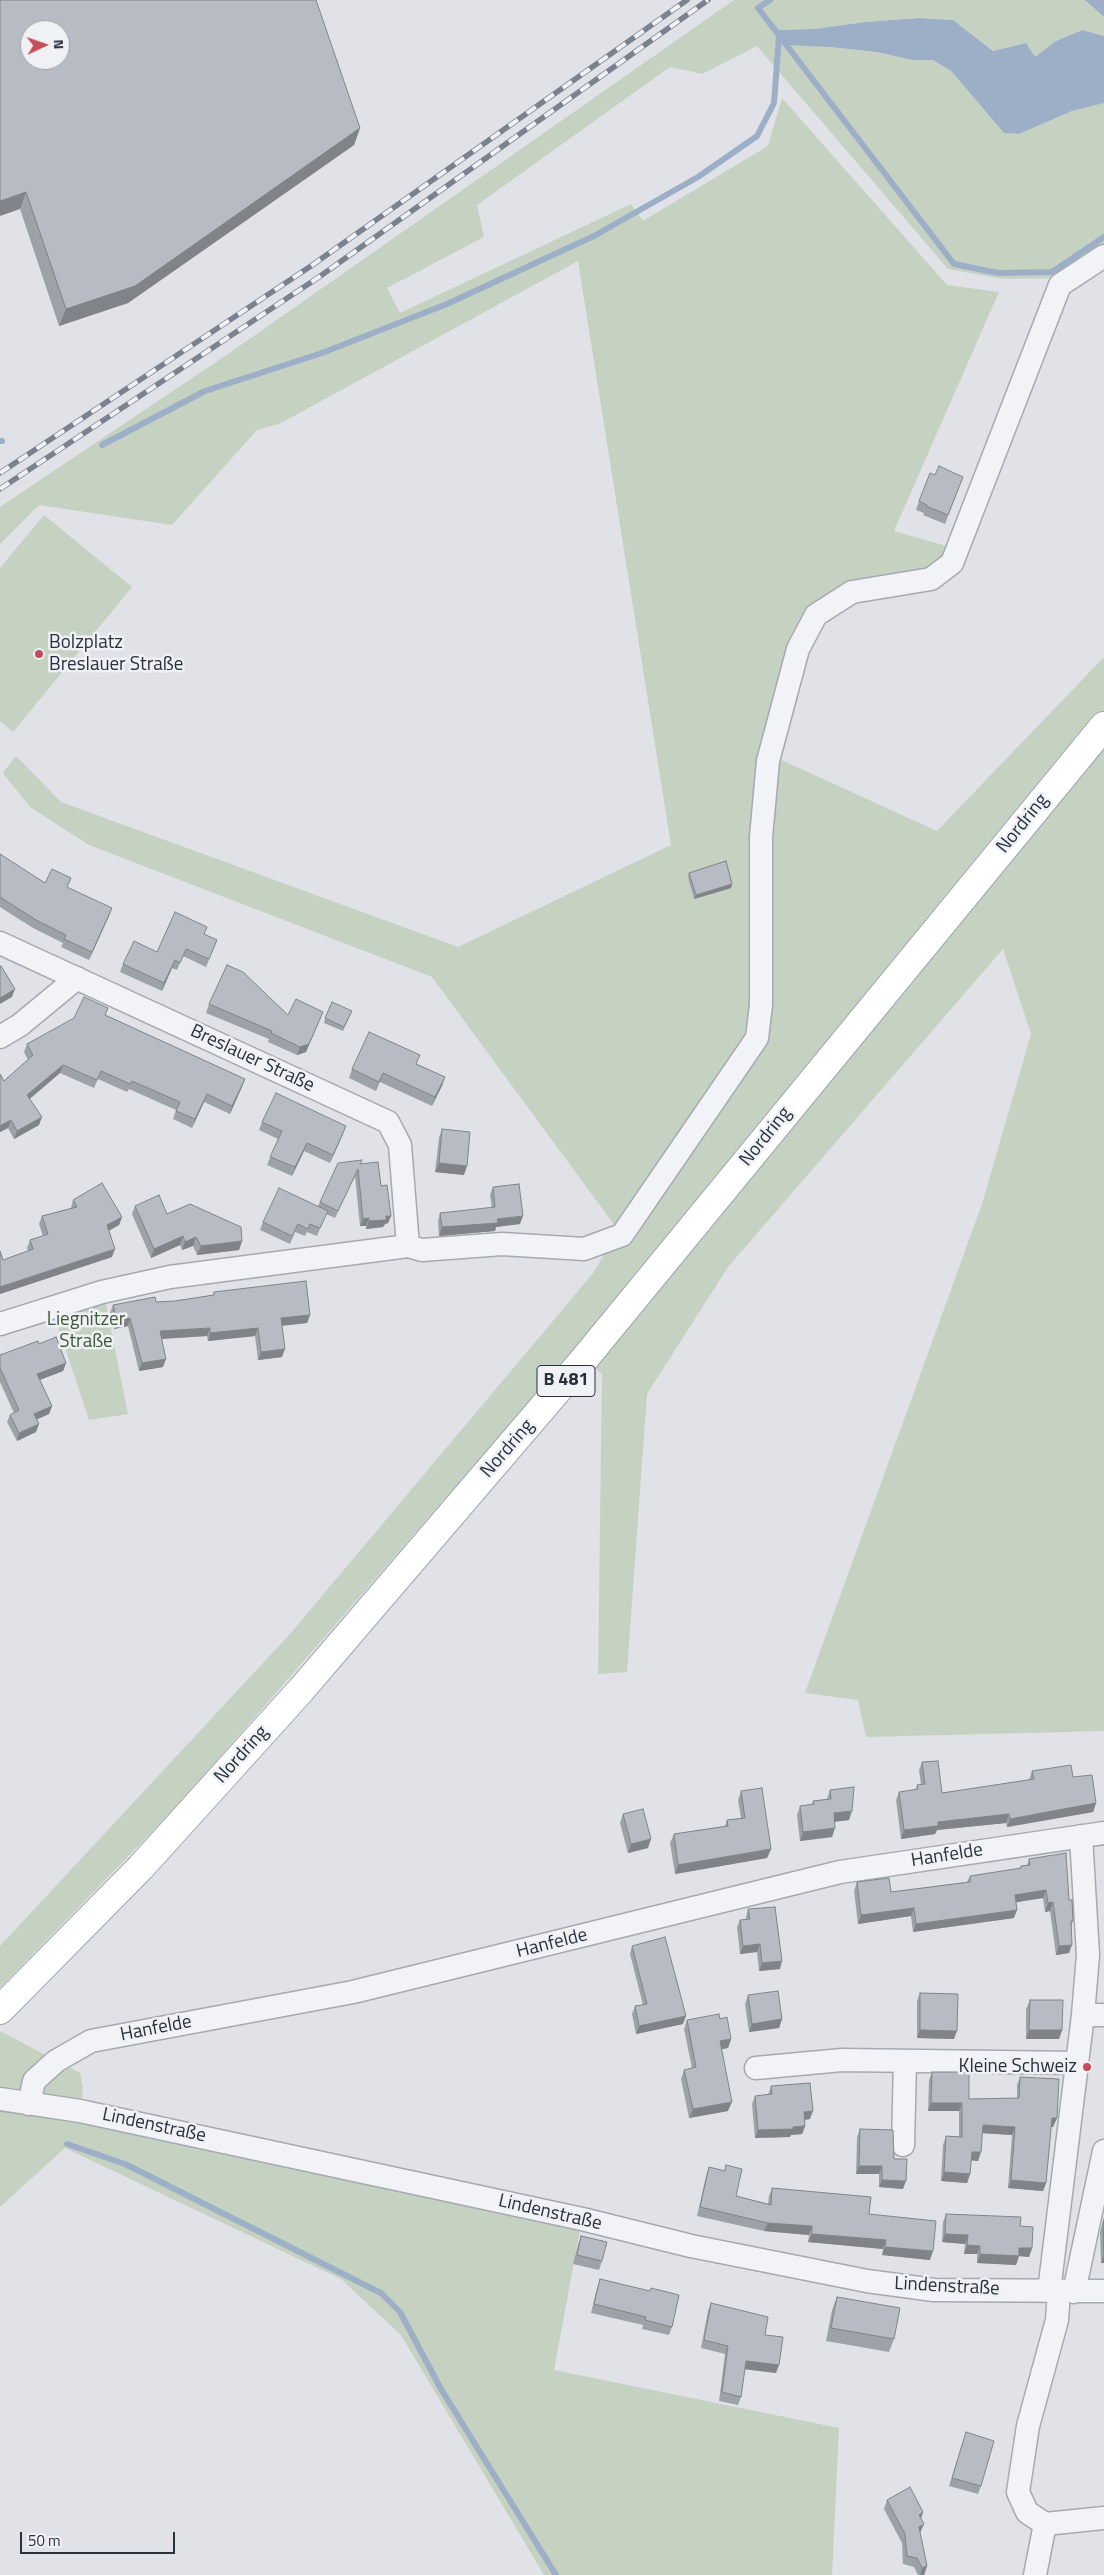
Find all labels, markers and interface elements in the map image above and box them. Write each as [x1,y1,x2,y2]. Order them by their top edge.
north arrow [20,20,70,70]
text: N [49,39,70,50]
place label: Bolzplatz Breslauer Straße [49,632,183,676]
marker: Bolzplatz Breslauer Straße [33,648,45,660]
street label: Nordring [992,790,1054,858]
street label: Breslauer Straße [186,1020,318,1098]
street label: Nordring [735,1103,797,1171]
park label: Liegnitzer Straße [47,1309,125,1353]
road number: B 481 [537,1365,595,1396]
street label: Nordring [476,1415,540,1483]
street label: Nordring [210,1721,274,1789]
street label: Hanfelde [910,1839,984,1873]
street label: Hanfelde [514,1924,590,1964]
street label: Hanfelde [118,2011,194,2047]
place label: Kleine Schweiz [959,2056,1077,2078]
marker: Kleine Schweiz [1081,2061,1093,2073]
street label: Lindenstraße [100,2104,208,2148]
street label: Lindenstraße [496,2190,604,2236]
street label: Lindenstraße [894,2273,1000,2301]
scale bar [22,2522,178,2554]
text: 50 m [28,2529,61,2552]

